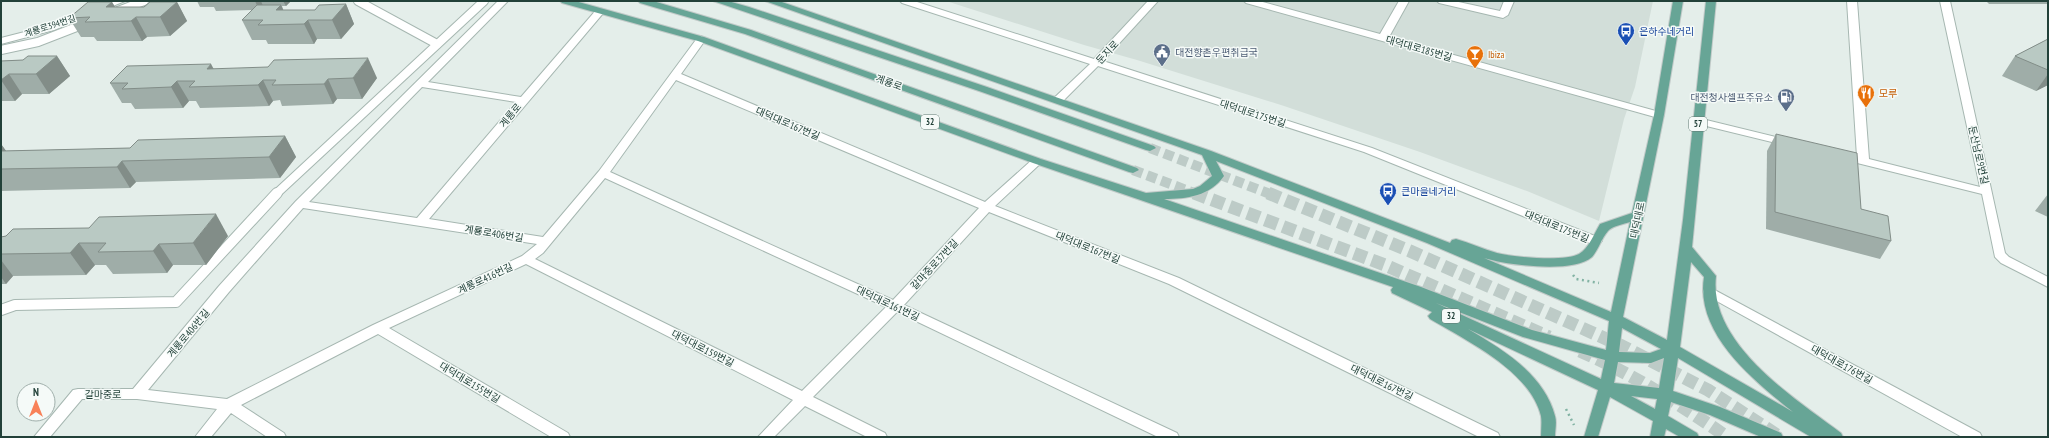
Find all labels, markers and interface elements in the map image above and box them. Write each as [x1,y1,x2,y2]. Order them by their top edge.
street label: 계룡로394번길 [23,12,77,39]
bus stop icon: 은하수네거리 [1616,21,1636,46]
place label: 은하수네거리 [1639,25,1694,38]
street label: 대덕대로185번길 [1384,33,1454,64]
street label: 둔지로 [1093,38,1122,67]
public building icon: 대전향촌우편취급국 [1152,42,1172,67]
bar icon: Ibiza [1465,44,1485,69]
place label: 대전향촌우편취급국 [1175,46,1258,59]
place label: Ibiza [1488,48,1504,61]
street label: 계룡로 [874,72,904,93]
restaurant icon: 모루 [1856,83,1876,108]
fuel station icon: 대전청사셀프주유소 [1776,87,1796,112]
place label: 모루 [1879,87,1897,100]
place label: 대전청사셀프주유소 [1690,91,1773,104]
street label: 대덕대로175번길 [1218,97,1288,130]
street label: 계룡로 [497,101,524,130]
street label: 대덕대로167번길 [754,104,822,143]
road number: 32 [921,115,939,129]
road number: 57 [1689,117,1707,131]
street label: 둔산남로9번길 [1965,125,1992,186]
bus stop icon: 큰마을네거리 [1378,181,1398,206]
place label: 큰마을네거리 [1401,185,1456,198]
street label: 대덕대로 [1627,201,1648,239]
street label: 대덕대로175번길 [1523,208,1591,245]
street label: 계룡로406번길 [464,222,524,245]
street label: 대덕대로167번길 [1054,229,1122,266]
street label: 갈마중로37번길 [908,236,961,292]
street label: 계룡로416번길 [456,260,515,297]
street label: 대덕대로161번길 [854,283,922,324]
street label: 계룡로406번길 [164,306,212,360]
road number: 32 [1442,309,1460,323]
street label: 대덕대로159번길 [669,327,736,370]
street label: 대덕대로176번길 [1809,342,1875,387]
street label: 대덕대로155번길 [437,359,503,406]
street label: 대덕대로167번길 [1348,362,1416,403]
north arrow [16,382,56,422]
text: N [33,385,39,399]
street label: 갈마중로 [85,388,121,401]

